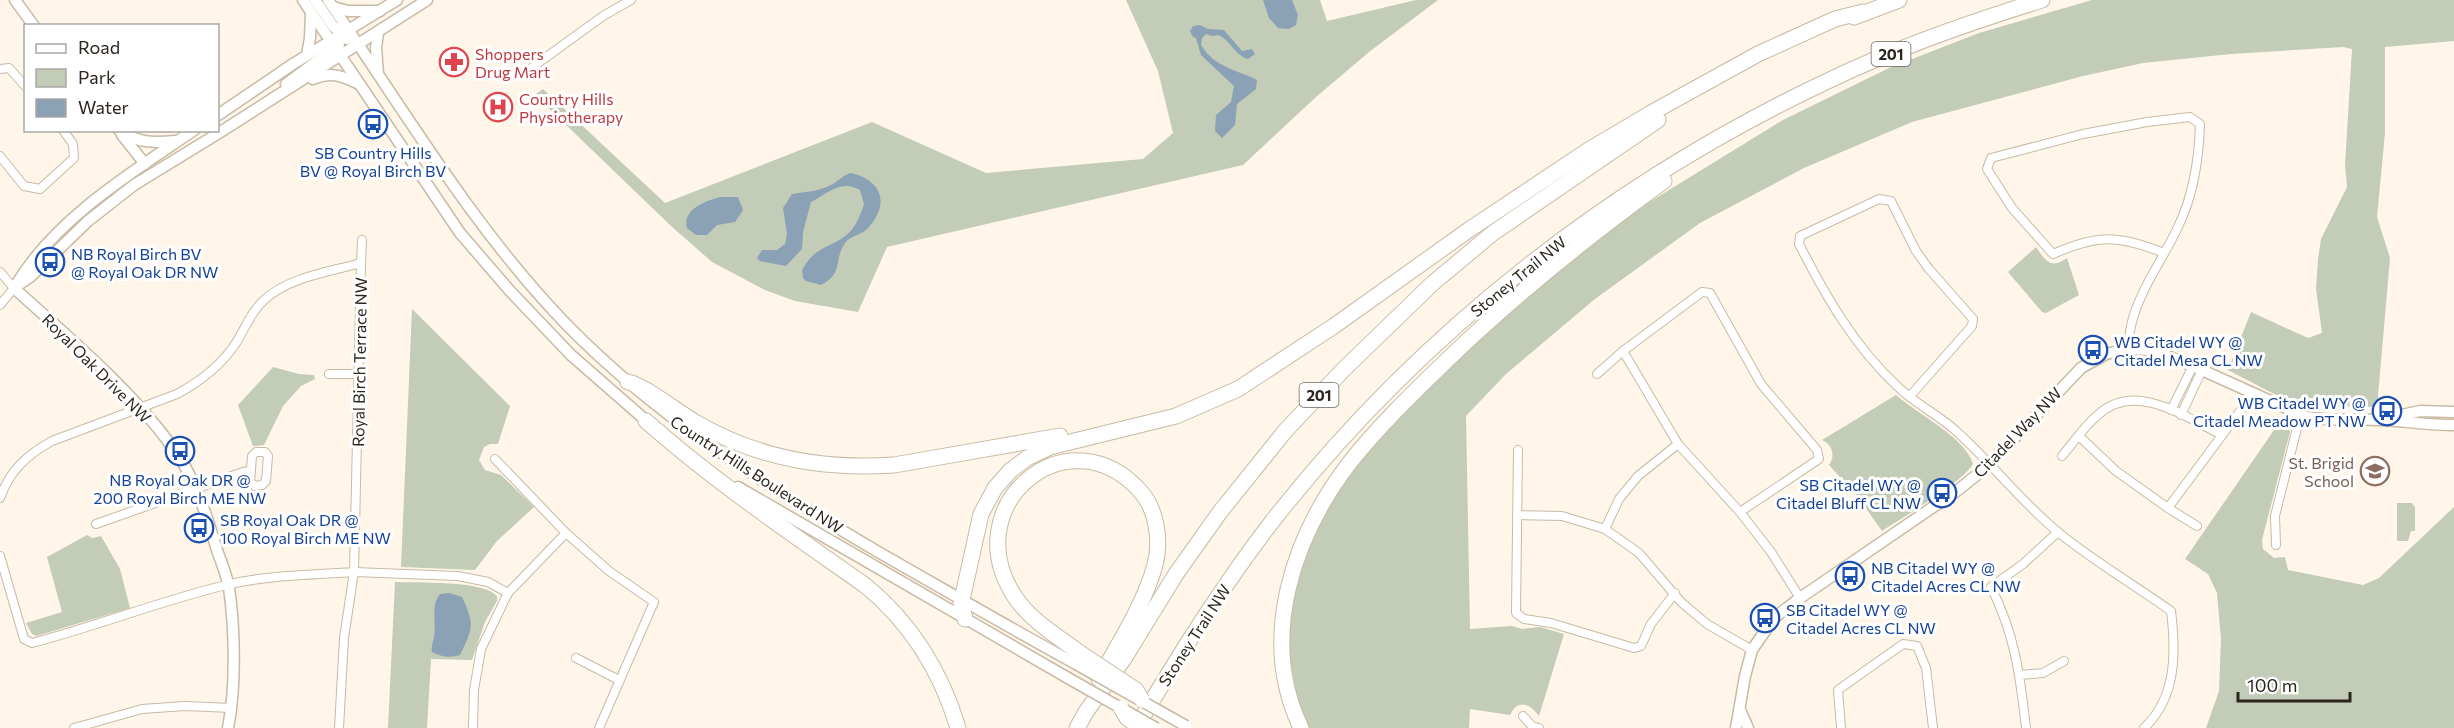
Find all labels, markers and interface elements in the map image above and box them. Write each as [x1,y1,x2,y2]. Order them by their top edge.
legend [24,24,219,132]
text: Road [78,36,120,58]
road number: 201 [1872,42,1910,66]
place label: Shoppers Drug Mart [475,44,551,81]
pharmacy icon: Shoppers Drug Mart [438,46,470,78]
text: Park [78,66,116,88]
place label: Country Hills Physiotherapy [519,89,623,126]
hospital icon: Country Hills Physiotherapy [482,91,514,123]
text: Water [78,96,129,118]
bus stop icon: SB Country Hills BV @ Royal Birch BV [357,108,389,140]
place label: SB Country Hills BV @ Royal Birch BV [300,143,446,180]
street label: Stoney Trail NW [1467,232,1569,320]
place label: NB Royal Birch BV @ Royal Oak DR NW [71,244,218,281]
bus stop icon: NB Royal Birch BV @ Royal Oak DR NW [34,246,66,278]
street label: Royal Birch Terrace NW [348,277,370,447]
street label: Royal Oak Drive NW [39,310,155,426]
place label: WB Citadel WY @ Citadel Mesa CL NW [2114,332,2263,369]
bus stop icon: WB Citadel WY @ Citadel Mesa CL NW [2077,334,2109,366]
road number: 201 [1300,383,1338,407]
street label: Citadel Way NW [1969,383,2065,481]
place label: WB Citadel WY @ Citadel Meadow PT NW [2193,393,2366,430]
bus stop icon: WB Citadel WY @ Citadel Meadow PT NW [2371,395,2403,427]
street label: Country Hills Boulevard NW [667,411,847,537]
bus stop icon: NB Royal Oak DR @ 200 Royal Birch ME NW [164,435,196,467]
place label: St. Brigid School [2289,453,2354,490]
school or university icon: St. Brigid School [2359,455,2391,487]
place label: NB Royal Oak DR @ 200 Royal Birch ME NW [94,470,266,507]
place label: SB Citadel WY @ Citadel Bluff CL NW [1776,475,1921,512]
bus stop icon: SB Citadel WY @ Citadel Bluff CL NW [1926,477,1958,509]
place label: SB Royal Oak DR @ 100 Royal Birch ME NW [220,510,391,547]
bus stop icon: SB Royal Oak DR @ 100 Royal Birch ME NW [183,512,215,544]
place label: NB Citadel WY @ Citadel Acres CL NW [1871,558,2021,595]
bus stop icon: NB Citadel WY @ Citadel Acres CL NW [1834,560,1866,592]
street label: Stoney Trail NW [1154,581,1234,689]
place label: SB Citadel WY @ Citadel Acres CL NW [1786,600,1936,637]
bus stop icon: SB Citadel WY @ Citadel Acres CL NW [1749,602,1781,634]
scale bar [2238,665,2350,703]
text: 100 m [2247,674,2297,696]

